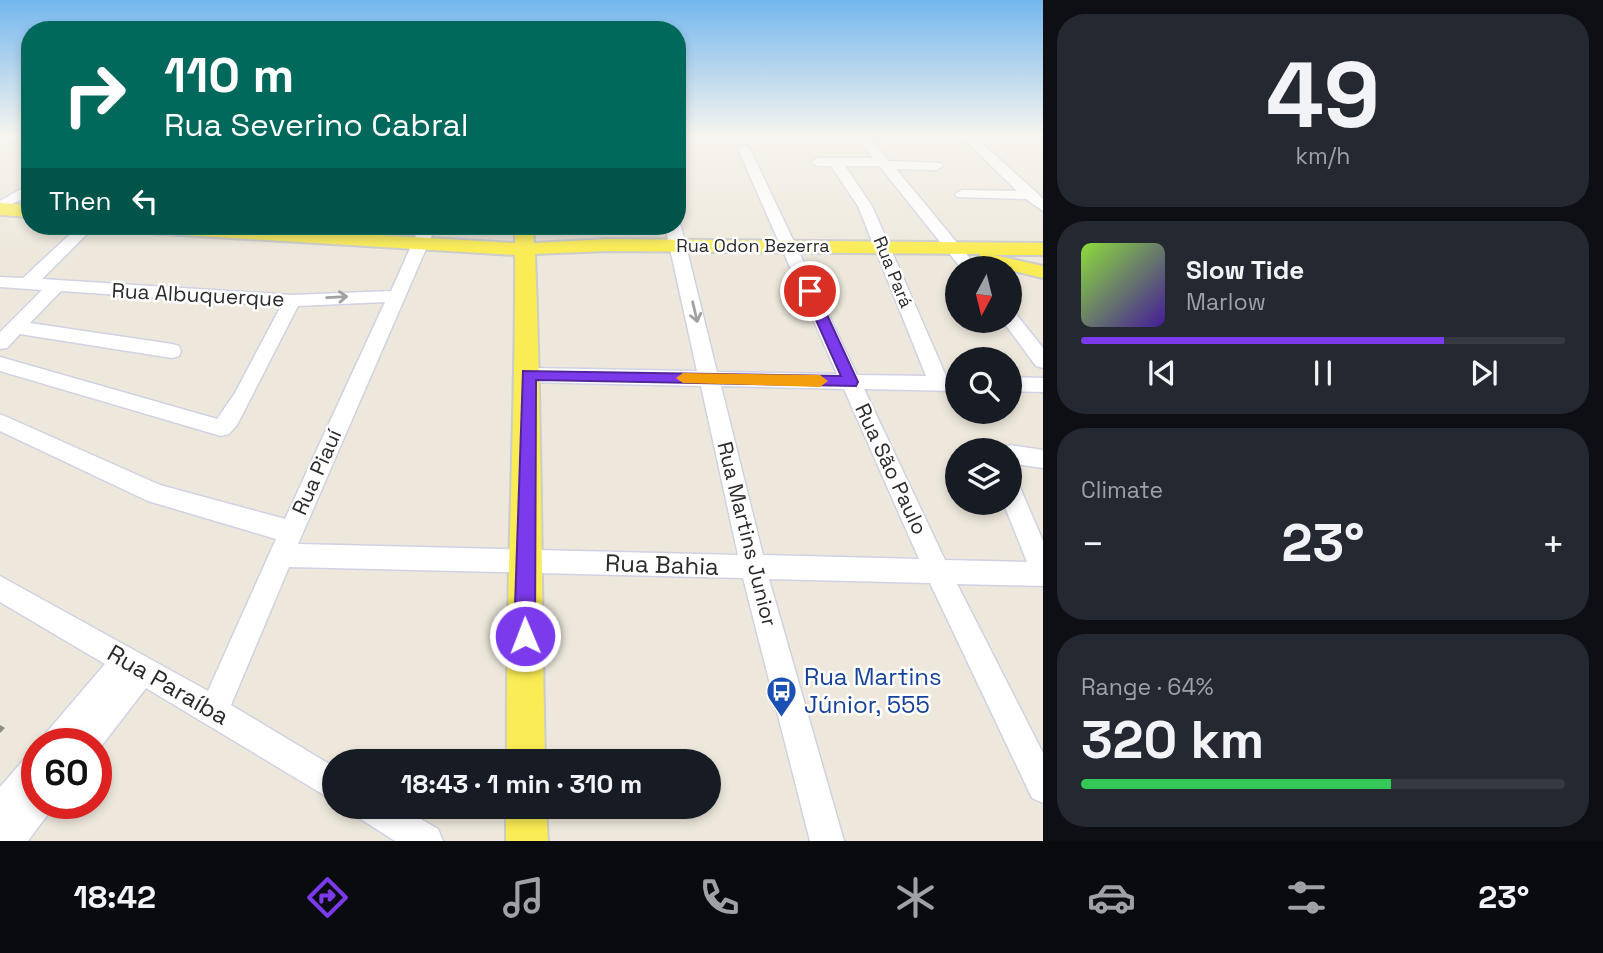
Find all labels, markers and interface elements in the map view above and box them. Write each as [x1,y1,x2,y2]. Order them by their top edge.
text: 49 [1266,37,1380,154]
text: 110 m [164,44,294,106]
icon: right [49,49,140,140]
text: Rua Severino Cabral [164,105,469,145]
text: km/h [1296,141,1350,171]
icon: left [126,182,164,220]
text: Then [49,184,112,218]
street label: Rua Pará [869,233,918,311]
street label: Rua Odon Bezerra [676,234,830,257]
text: Slow Tide [1186,253,1304,287]
north arrow [945,256,1022,332]
map controls [945,256,1022,515]
pin [780,261,840,321]
icon: arrive [791,272,829,310]
street label: Rua Albuquerque [111,276,285,313]
text: Marlow [1186,287,1266,317]
one-way arrow [325,291,348,304]
one-way arrow [688,300,702,323]
button: search [945,347,1022,424]
icon: previous [1143,354,1181,392]
icon: pause [1304,354,1342,392]
icon: next [1465,354,1503,392]
street label: Rua São Paulo [849,399,934,539]
street label: Rua Piauí [286,424,348,519]
button: layers [945,438,1022,515]
street label: Rua Martins Junior [711,439,784,629]
text: Climate [1081,475,1163,505]
text: 23° [1282,510,1365,576]
text: − [1081,520,1105,568]
text: + [1541,520,1565,568]
street label: Rua Bahia [605,547,720,582]
position arrow [488,599,562,673]
street label: Rua Paraíba [102,637,235,732]
place label: Rua Martins Júnior, 555 [804,661,942,720]
text: Range · 64% [1081,672,1214,702]
bus stop icon: Rua Martins Júnior, 555 [764,674,798,718]
text: 320 km [1081,707,1264,773]
speed limit sign: 60 [21,728,112,819]
text: 18:43 · 1 min · 310 m [401,767,642,801]
icon: directions [303,873,352,922]
icon: music [499,873,548,922]
icon: phone [695,873,744,922]
icon: climate [891,873,940,922]
icon: car [1087,873,1136,922]
icon: filters [1282,873,1331,922]
text: 18:42 [73,877,156,917]
text: 23° [1478,877,1529,917]

